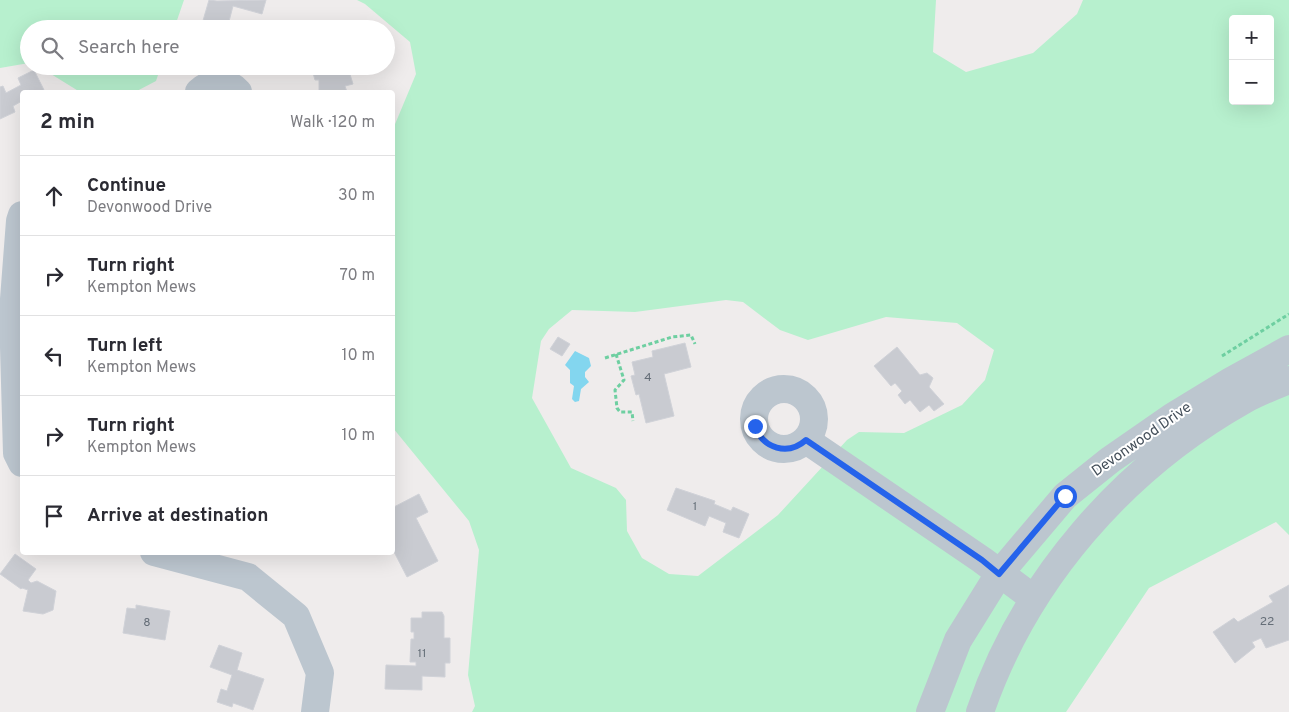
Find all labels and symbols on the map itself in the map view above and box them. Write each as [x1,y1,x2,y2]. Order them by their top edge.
house number: 4 [644,370,652,386]
street label: Devonwood Drive [1088,399,1196,481]
route end [744,415,767,438]
route start [1054,485,1077,508]
house number: 1 [693,499,697,515]
house number: 22 [1260,614,1274,630]
house number: 8 [143,615,151,631]
house number: 11 [418,646,426,662]

